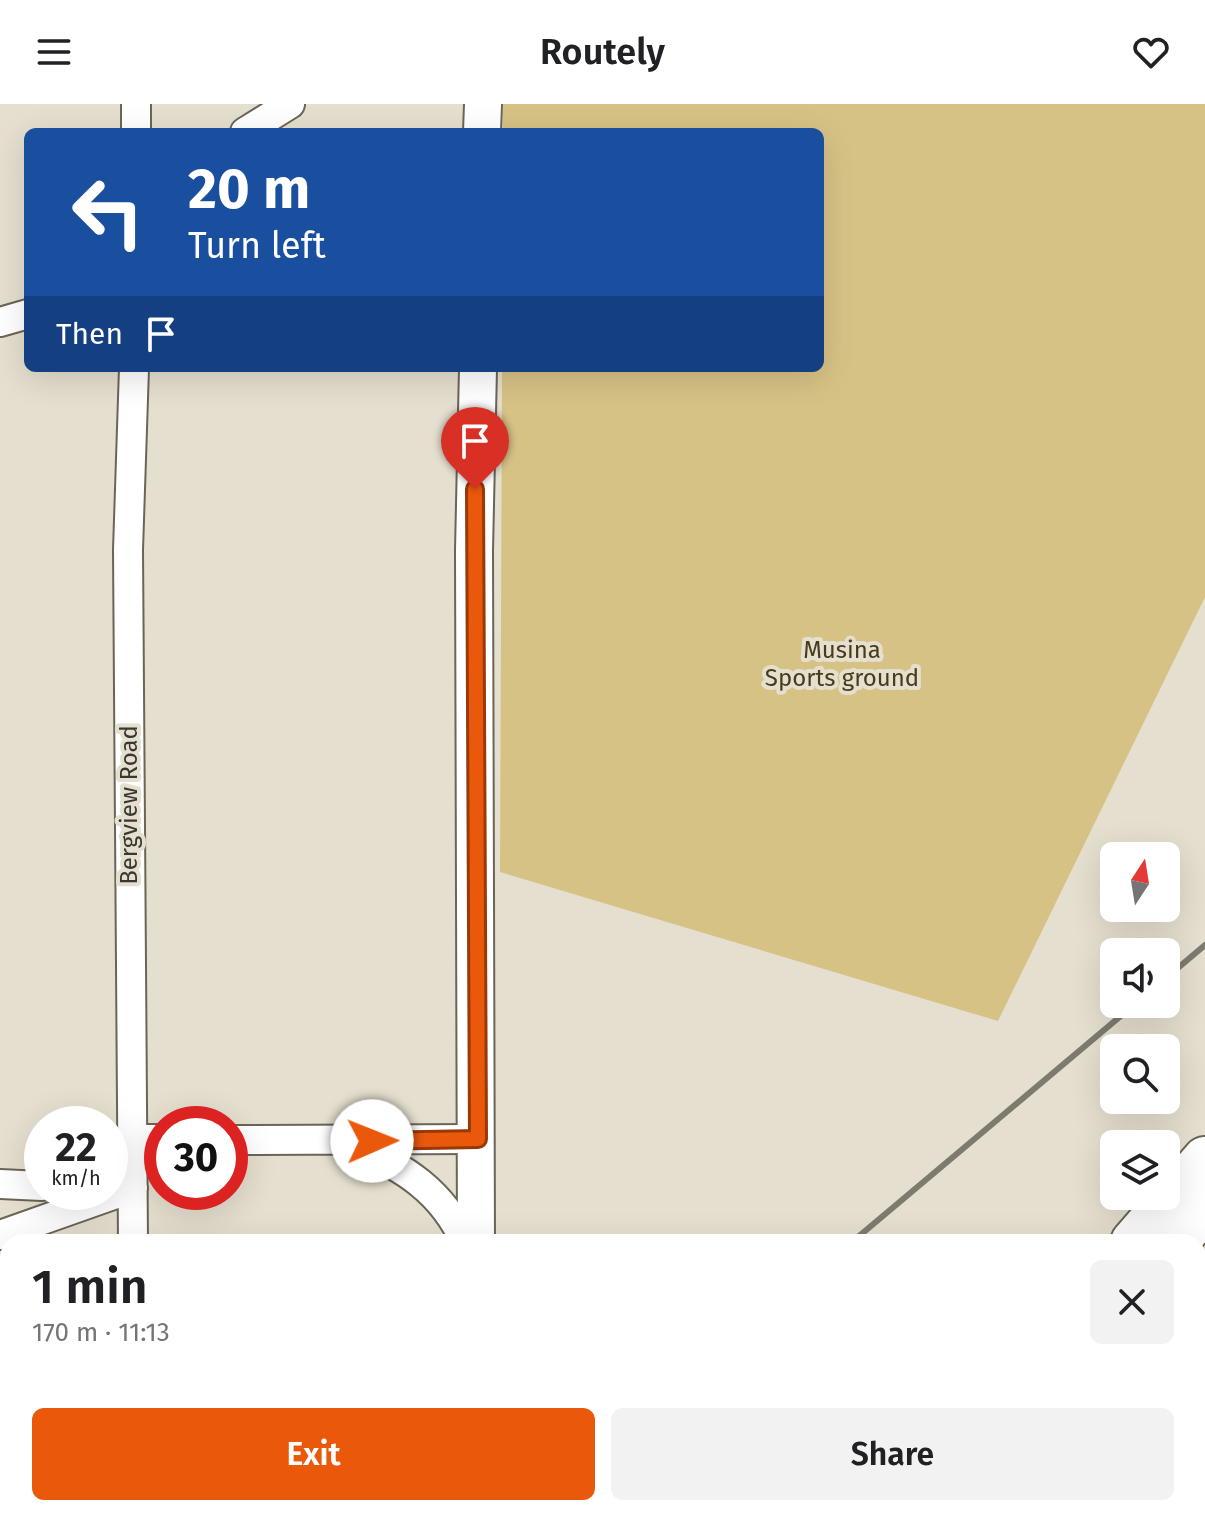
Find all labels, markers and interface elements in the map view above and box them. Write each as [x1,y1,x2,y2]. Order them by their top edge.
icon: menu [32,30,76,74]
text: Routely [540,30,665,74]
icon: heart [1129,30,1173,74]
text: 20 m [188,156,310,223]
icon: left [56,160,160,264]
text: Turn left [188,224,326,268]
icon: arrive [139,312,183,356]
text: Then [56,316,123,352]
pin [441,407,509,489]
icon: arrive [453,419,497,463]
park label: Musina Sports ground [765,636,919,692]
street label: Bergview Road [115,725,143,885]
north arrow [1100,842,1180,922]
map controls [1100,842,1180,1210]
button: sound [1100,938,1180,1018]
button: search [1100,1034,1180,1114]
position arrow [330,1099,414,1183]
speed limit sign: 30 [144,1106,248,1210]
text: 22 [55,1124,97,1172]
button: layers [1100,1130,1180,1210]
text: km/h [51,1166,101,1190]
text: 1 min [32,1258,148,1316]
button: close [1090,1260,1174,1344]
text: 170 m · 11:13 [32,1317,170,1348]
button: Exit [32,1408,595,1500]
button: Share [611,1408,1174,1500]

